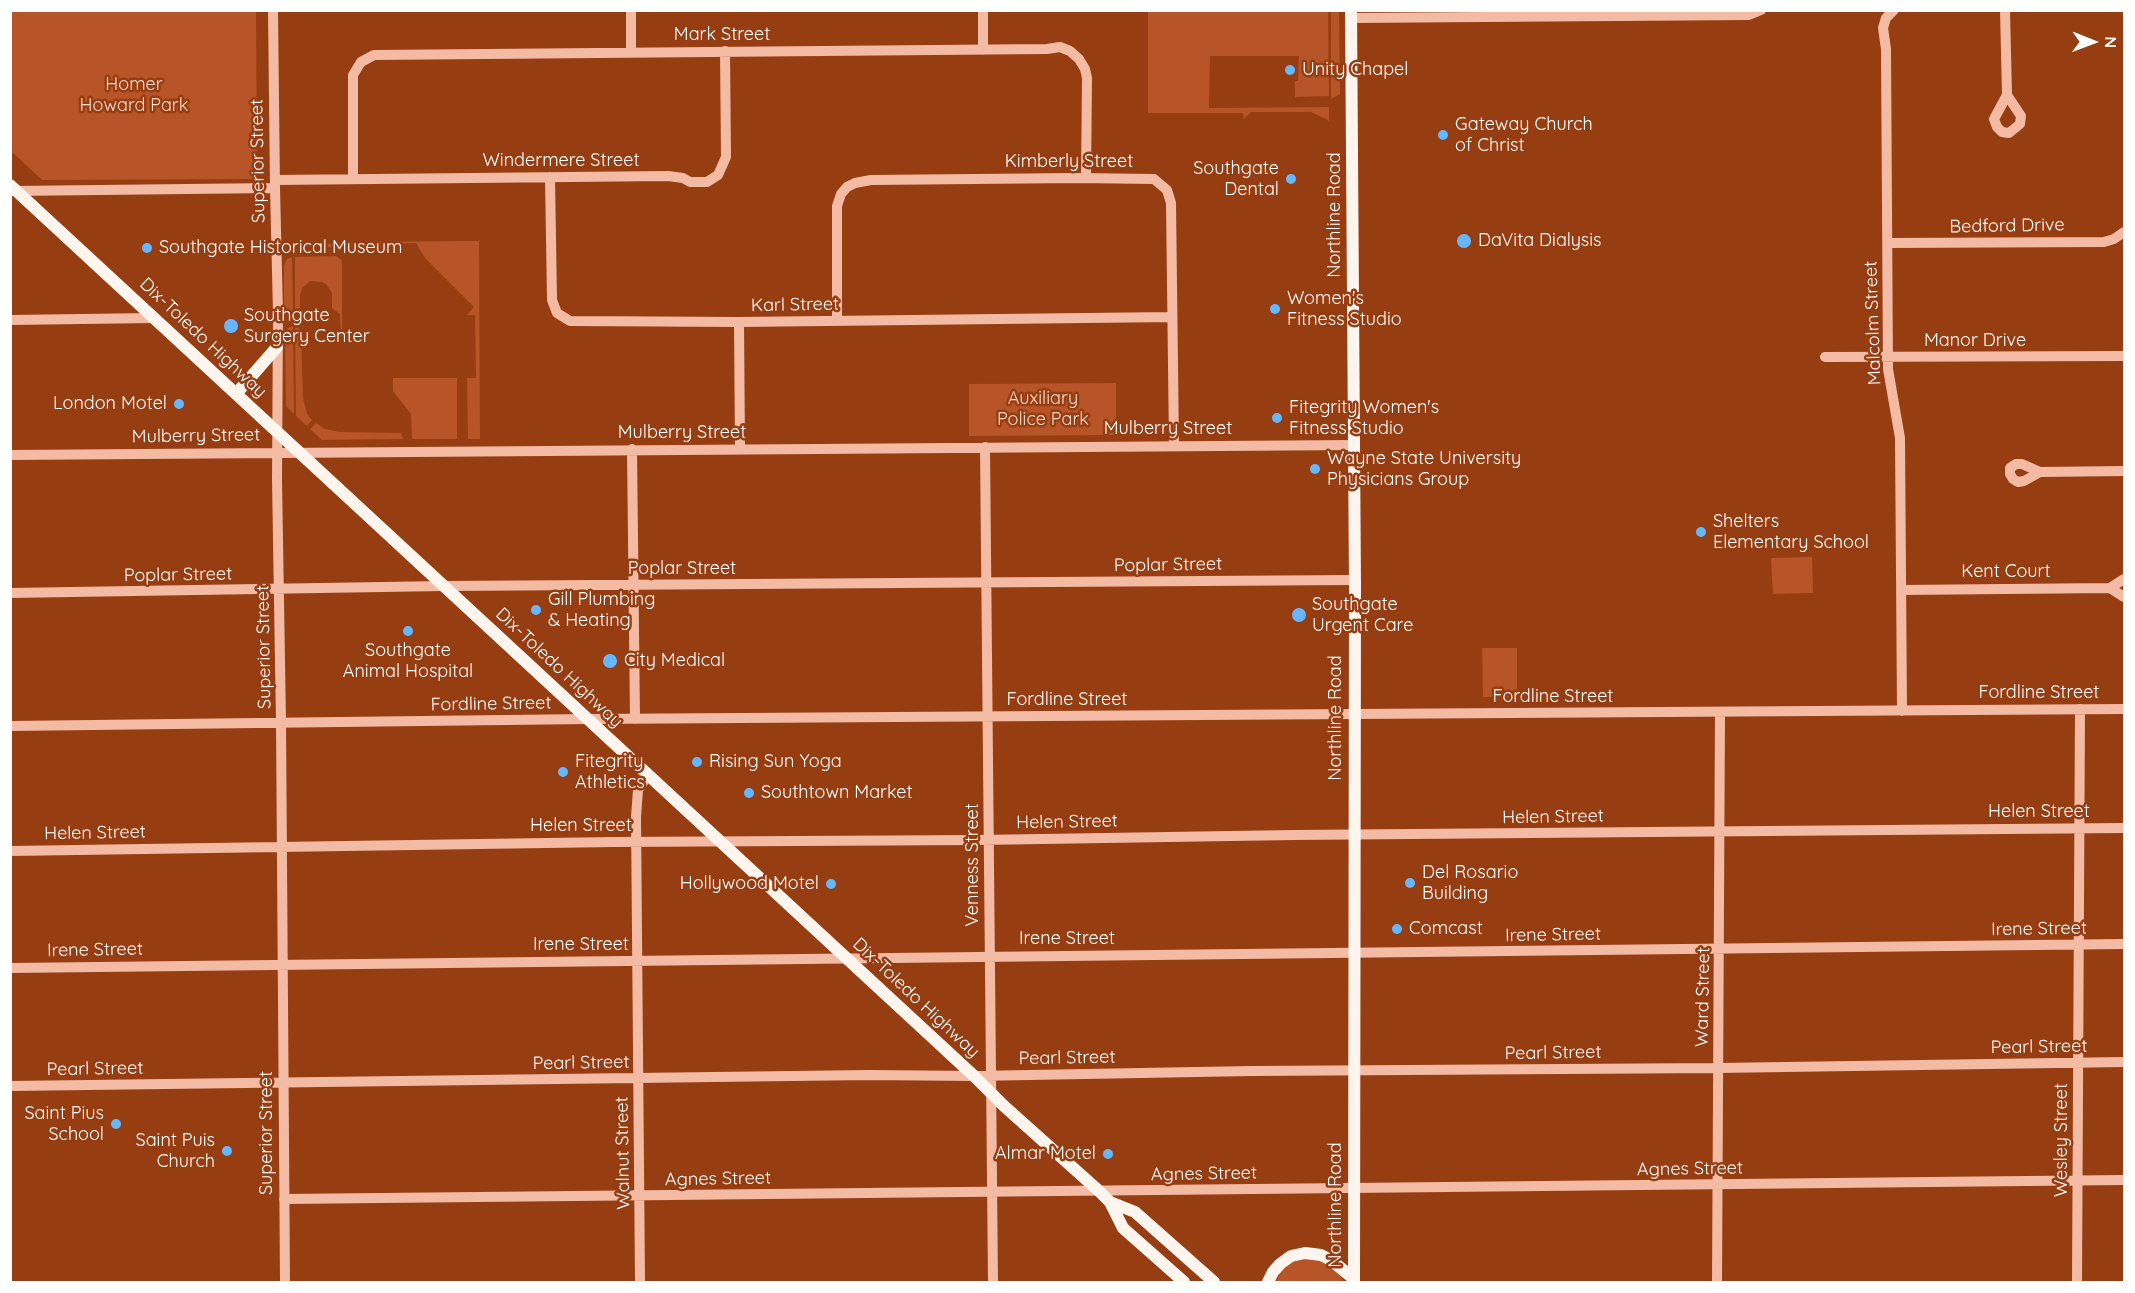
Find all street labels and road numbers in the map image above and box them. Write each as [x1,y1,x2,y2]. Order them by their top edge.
street label: Mark Street [674,24,770,46]
street label: Superior Street [246,99,270,223]
street label: Windermere Street [482,150,640,172]
street label: Kimberly Street [1005,151,1133,173]
street label: Northline Road [1324,152,1346,278]
street label: Bedford Drive [1949,214,2065,238]
street label: Malcolm Street [1860,260,1886,386]
street label: Dix-Toledo Highway [135,274,271,402]
street label: Karl Street [751,293,839,317]
street label: Manor Drive [1924,330,2026,352]
street label: Mulberry Street [1104,418,1232,440]
street label: Mulberry Street [618,422,746,444]
street label: Mulberry Street [132,424,260,448]
street label: Poplar Street [1114,553,1222,577]
street label: Poplar Street [628,558,736,580]
street label: Kent Court [1961,561,2051,583]
street label: Poplar Street [124,563,232,587]
street label: Superior Street [252,585,276,709]
street label: Dix-Toledo Highway [491,604,627,732]
street label: Northline Road [1325,655,1347,781]
street label: Fordline Street [1979,682,2099,704]
street label: Fordline Street [1493,686,1613,708]
street label: Fordline Street [1007,689,1127,711]
street label: Fordline Street [430,692,552,716]
street label: Helen Street [1988,801,2090,823]
street label: Venness Street [962,803,984,927]
street label: Helen Street [1502,805,1604,829]
street label: Helen Street [1016,810,1118,834]
street label: Helen Street [530,815,632,837]
street label: Helen Street [44,821,146,845]
street label: Irene Street [1991,917,2087,941]
street label: Irene Street [1505,923,1601,947]
street label: Irene Street [1019,928,1115,950]
street label: Irene Street [533,934,629,956]
street label: Dix-Toledo Highway [848,934,984,1062]
street label: Irene Street [47,938,143,962]
street label: Ward Street [1691,947,1715,1047]
street label: Pearl Street [1990,1035,2088,1059]
street label: Pearl Street [1504,1041,1602,1065]
street label: Pearl Street [1018,1046,1116,1070]
street label: Pearl Street [532,1051,630,1075]
street label: Pearl Street [46,1057,144,1081]
street label: Superior Street [256,1071,278,1195]
street label: Wesley Street [2051,1083,2073,1197]
street label: Walnut Street [611,1096,635,1210]
street label: Northline Road [1325,1142,1347,1268]
street label: Agnes Street [1637,1157,1743,1181]
street label: Agnes Street [1151,1162,1257,1186]
street label: Agnes Street [665,1167,771,1191]

